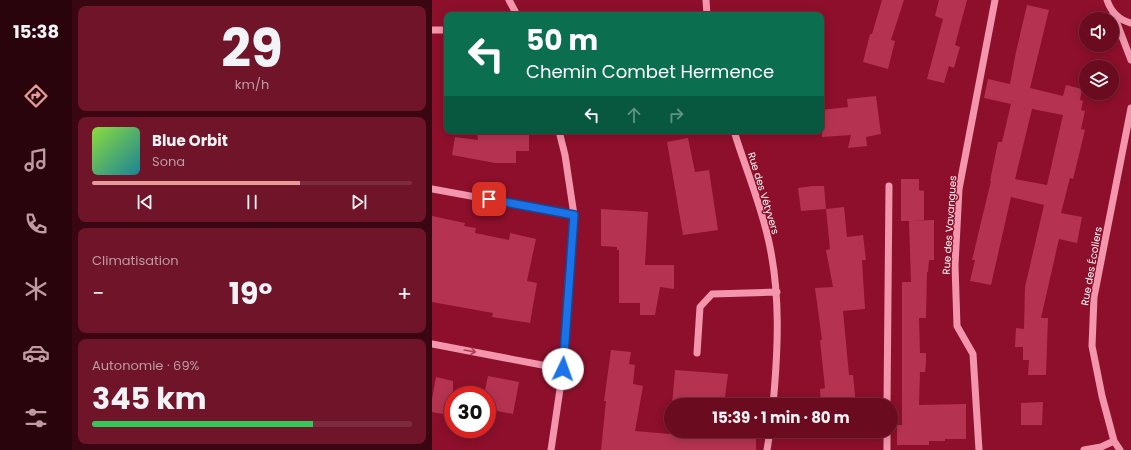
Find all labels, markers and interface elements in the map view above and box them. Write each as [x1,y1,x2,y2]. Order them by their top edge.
text: 29 [221,12,283,85]
map controls [1079,12,1119,100]
button: sound [1079,12,1119,52]
text: 15:38 [13,19,59,44]
text: 50 m [526,21,598,60]
icon: left [460,28,512,80]
text: Chemin Combet Hermence [526,59,774,84]
button: layers [1079,60,1119,100]
text: km/h [235,75,269,94]
icon: directions [22,82,50,110]
icon: left [581,104,603,126]
icon: ahead [623,104,645,126]
icon: right [665,104,687,126]
text: Blue Orbit [152,130,228,151]
icon: music [22,146,50,174]
street label: Rue des Vétyvers [744,150,783,236]
text: Sona [152,152,185,171]
street label: Rue des Vavangues [939,175,960,275]
pin [472,182,506,216]
icon: arrive [478,188,500,210]
icon: previous [134,191,156,213]
icon: pause [241,191,263,213]
icon: next [348,191,370,213]
icon: phone [22,210,50,238]
street label: Rue des Écoliers [1077,225,1106,307]
text: Climatisation [92,251,179,270]
text: 19° [229,272,272,315]
icon: climate [22,275,50,303]
text: − [92,278,104,309]
text: + [397,278,412,309]
icon: car [22,339,50,367]
one-way arrow [463,348,476,356]
position arrow [542,348,584,390]
text: Autonomie · 69% [92,356,199,375]
text: 345 km [92,377,207,420]
speed limit sign: 30 [444,386,496,438]
icon: filters [22,404,50,432]
text: 15:39 · 1 min · 80 m [712,407,850,428]

